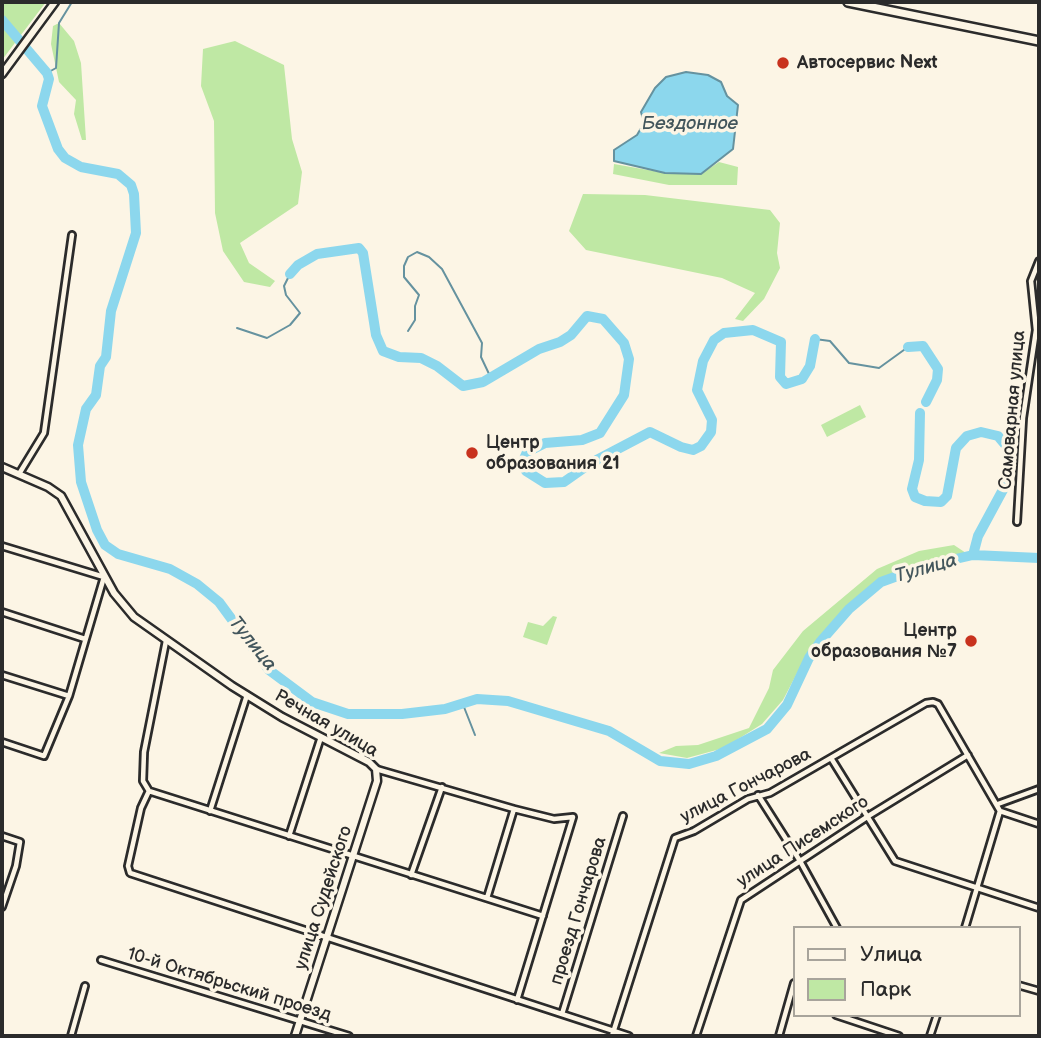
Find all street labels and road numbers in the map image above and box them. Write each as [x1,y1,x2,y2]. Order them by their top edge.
street label: Самоварная улица [995,329,1031,491]
street label: Речная улица [270,686,382,762]
street label: улица Гончарова [677,744,815,828]
street label: улица Писемского [733,791,873,893]
street label: улица Судейского [291,823,357,973]
street label: проезд Гончарова [546,834,612,988]
street label: 10-й Октябрьский проезд [124,944,334,1026]

